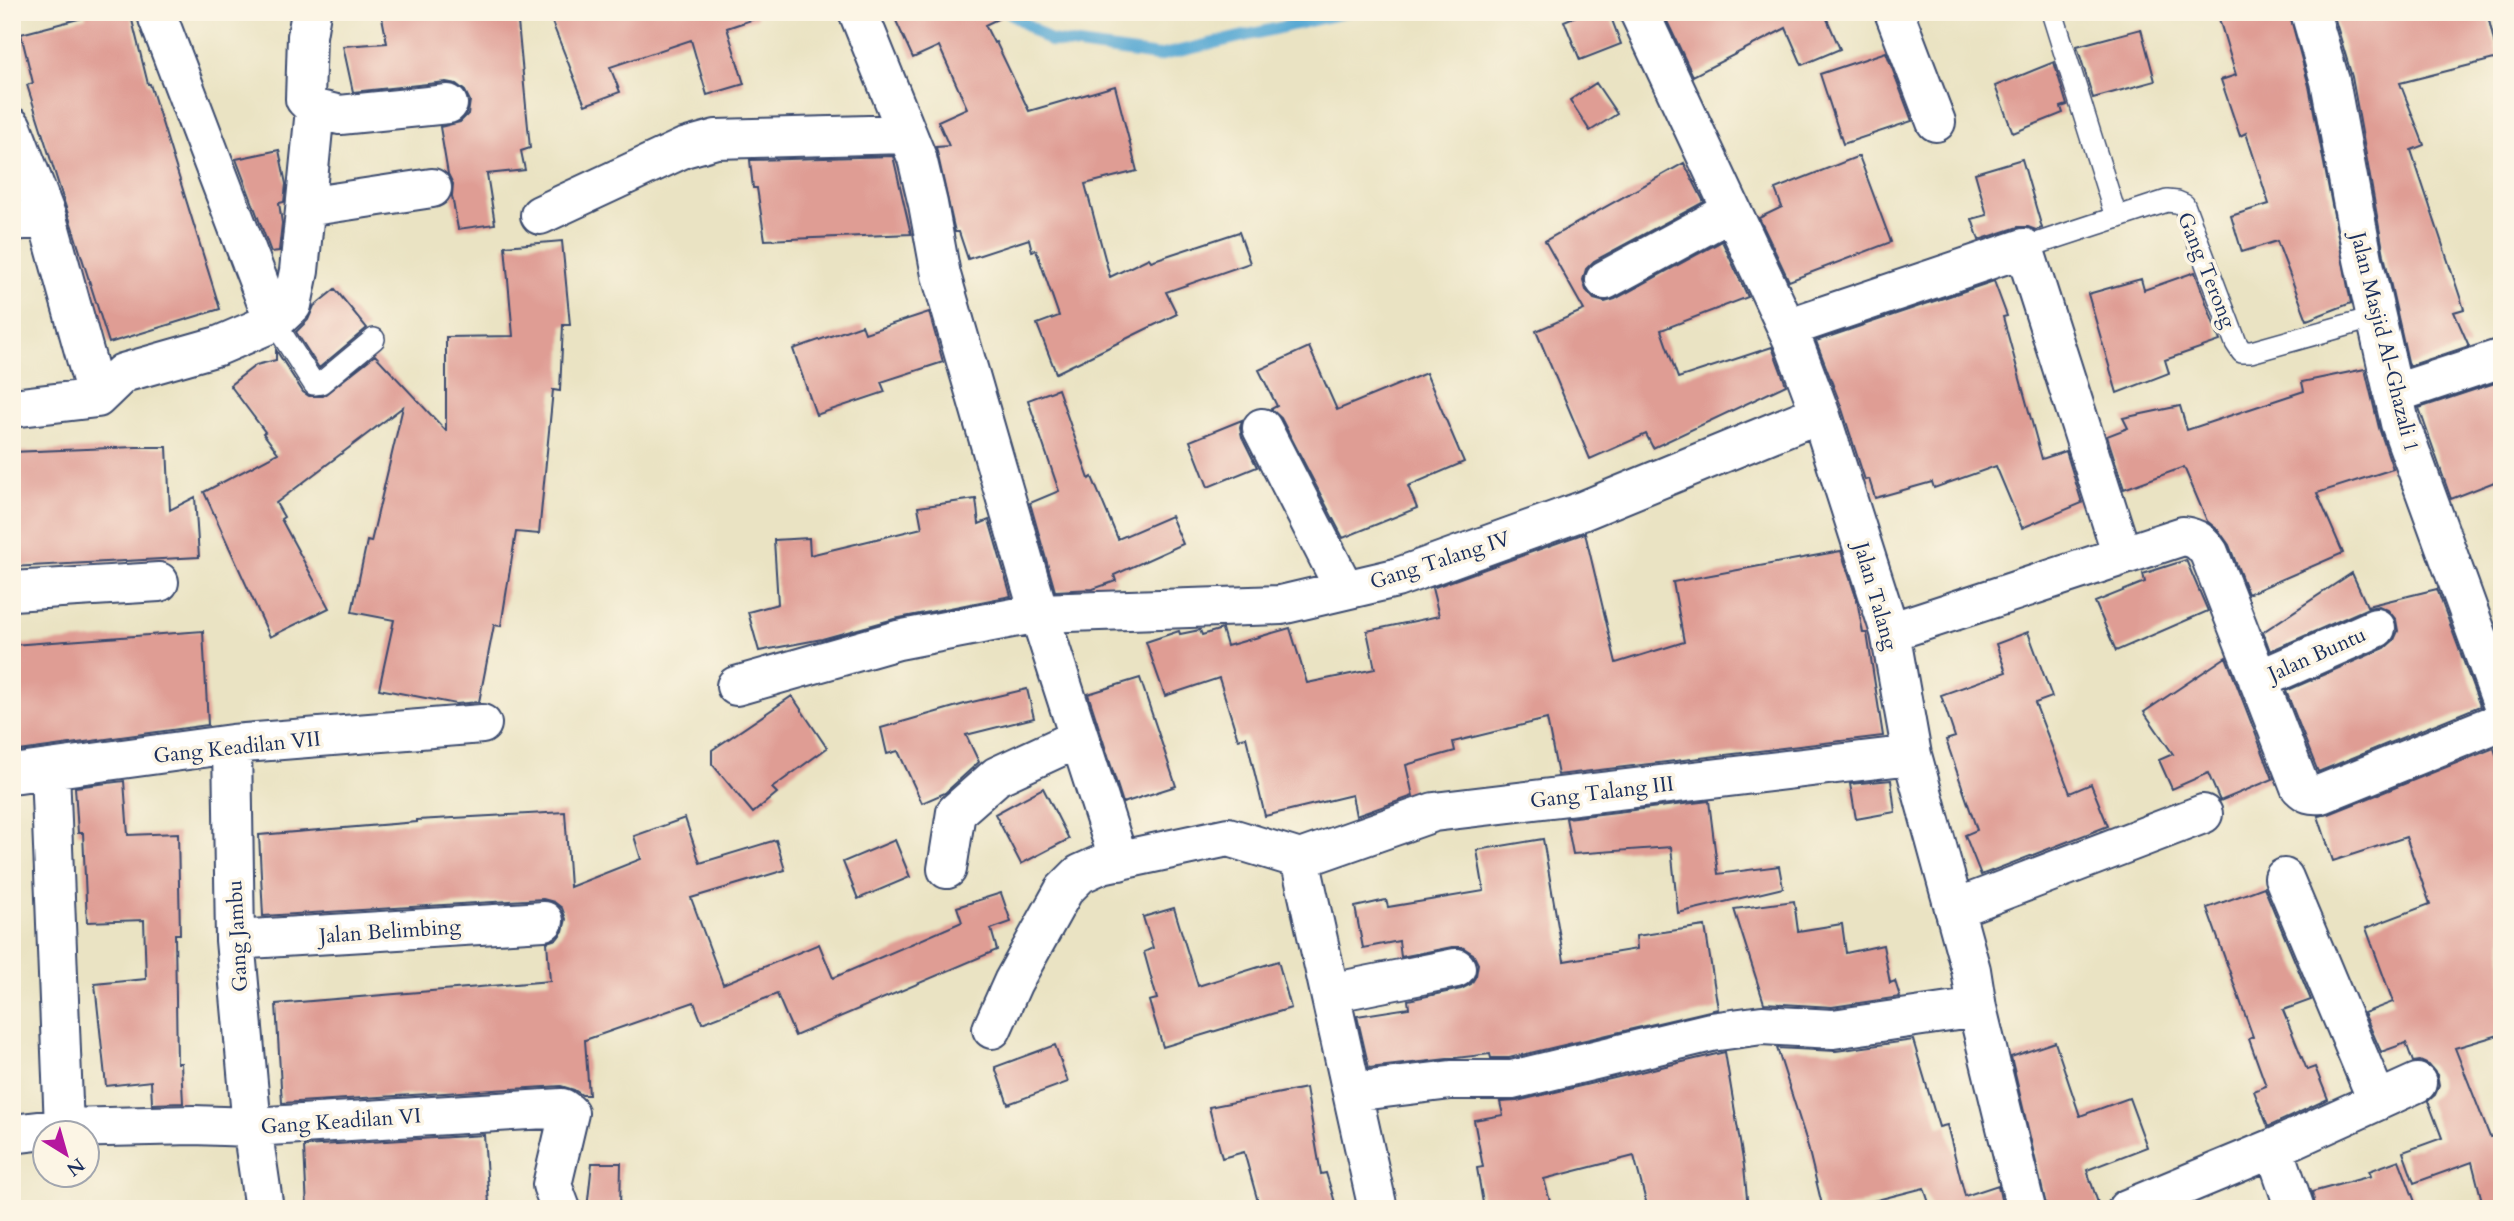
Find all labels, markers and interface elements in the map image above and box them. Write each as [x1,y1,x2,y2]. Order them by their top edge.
street label: Gang Terong [2170,208,2243,333]
street label: Jalan Masjid Al-Ghazali 1 [2342,226,2426,455]
street label: Gang Talang IV [1366,524,1515,597]
street label: Jalan Talang [1845,536,1905,654]
street label: Jalan Buntu [2261,620,2371,690]
street label: Gang Keadilan VII [152,724,322,771]
street label: Gang Talang III [1528,769,1676,816]
street label: Gang Jambu [220,879,255,993]
street label: Jalan Belimbing [315,912,462,951]
street label: Gang Keadilan VI [260,1101,422,1142]
north arrow [32,1120,102,1190]
text: N [61,1151,90,1182]

